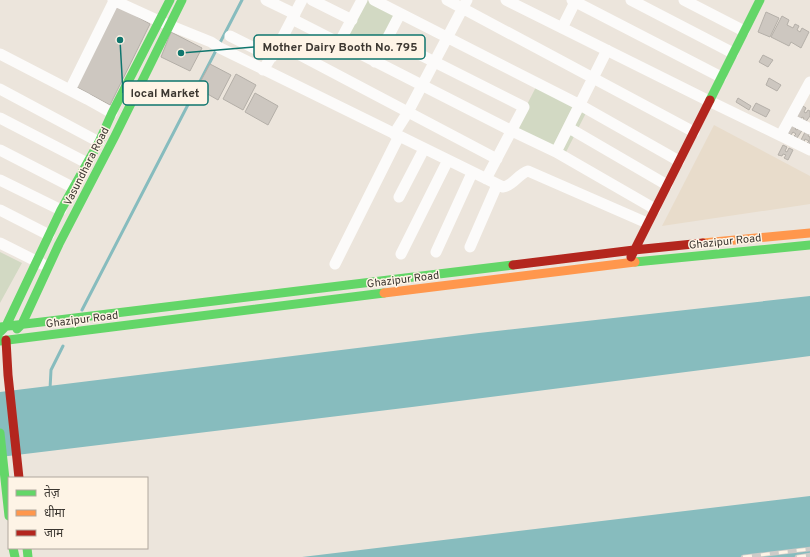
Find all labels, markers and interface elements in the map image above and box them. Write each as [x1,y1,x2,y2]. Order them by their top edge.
callout: Mother Dairy Booth No. 795 [254,35,425,59]
text: Mother Dairy Booth No. 795 [263,40,418,56]
callout: local Market [123,81,208,105]
text: local Market [130,86,200,102]
street label: Vasundhara Road [61,125,113,208]
street label: Ghazipur Road [688,231,762,253]
street label: Ghazipur Road [366,269,440,291]
street label: Ghazipur Road [45,309,119,331]
legend [8,477,148,549]
text: तेज़ [44,485,61,502]
text: धीमा [44,505,66,522]
text: जाम [44,526,64,542]

